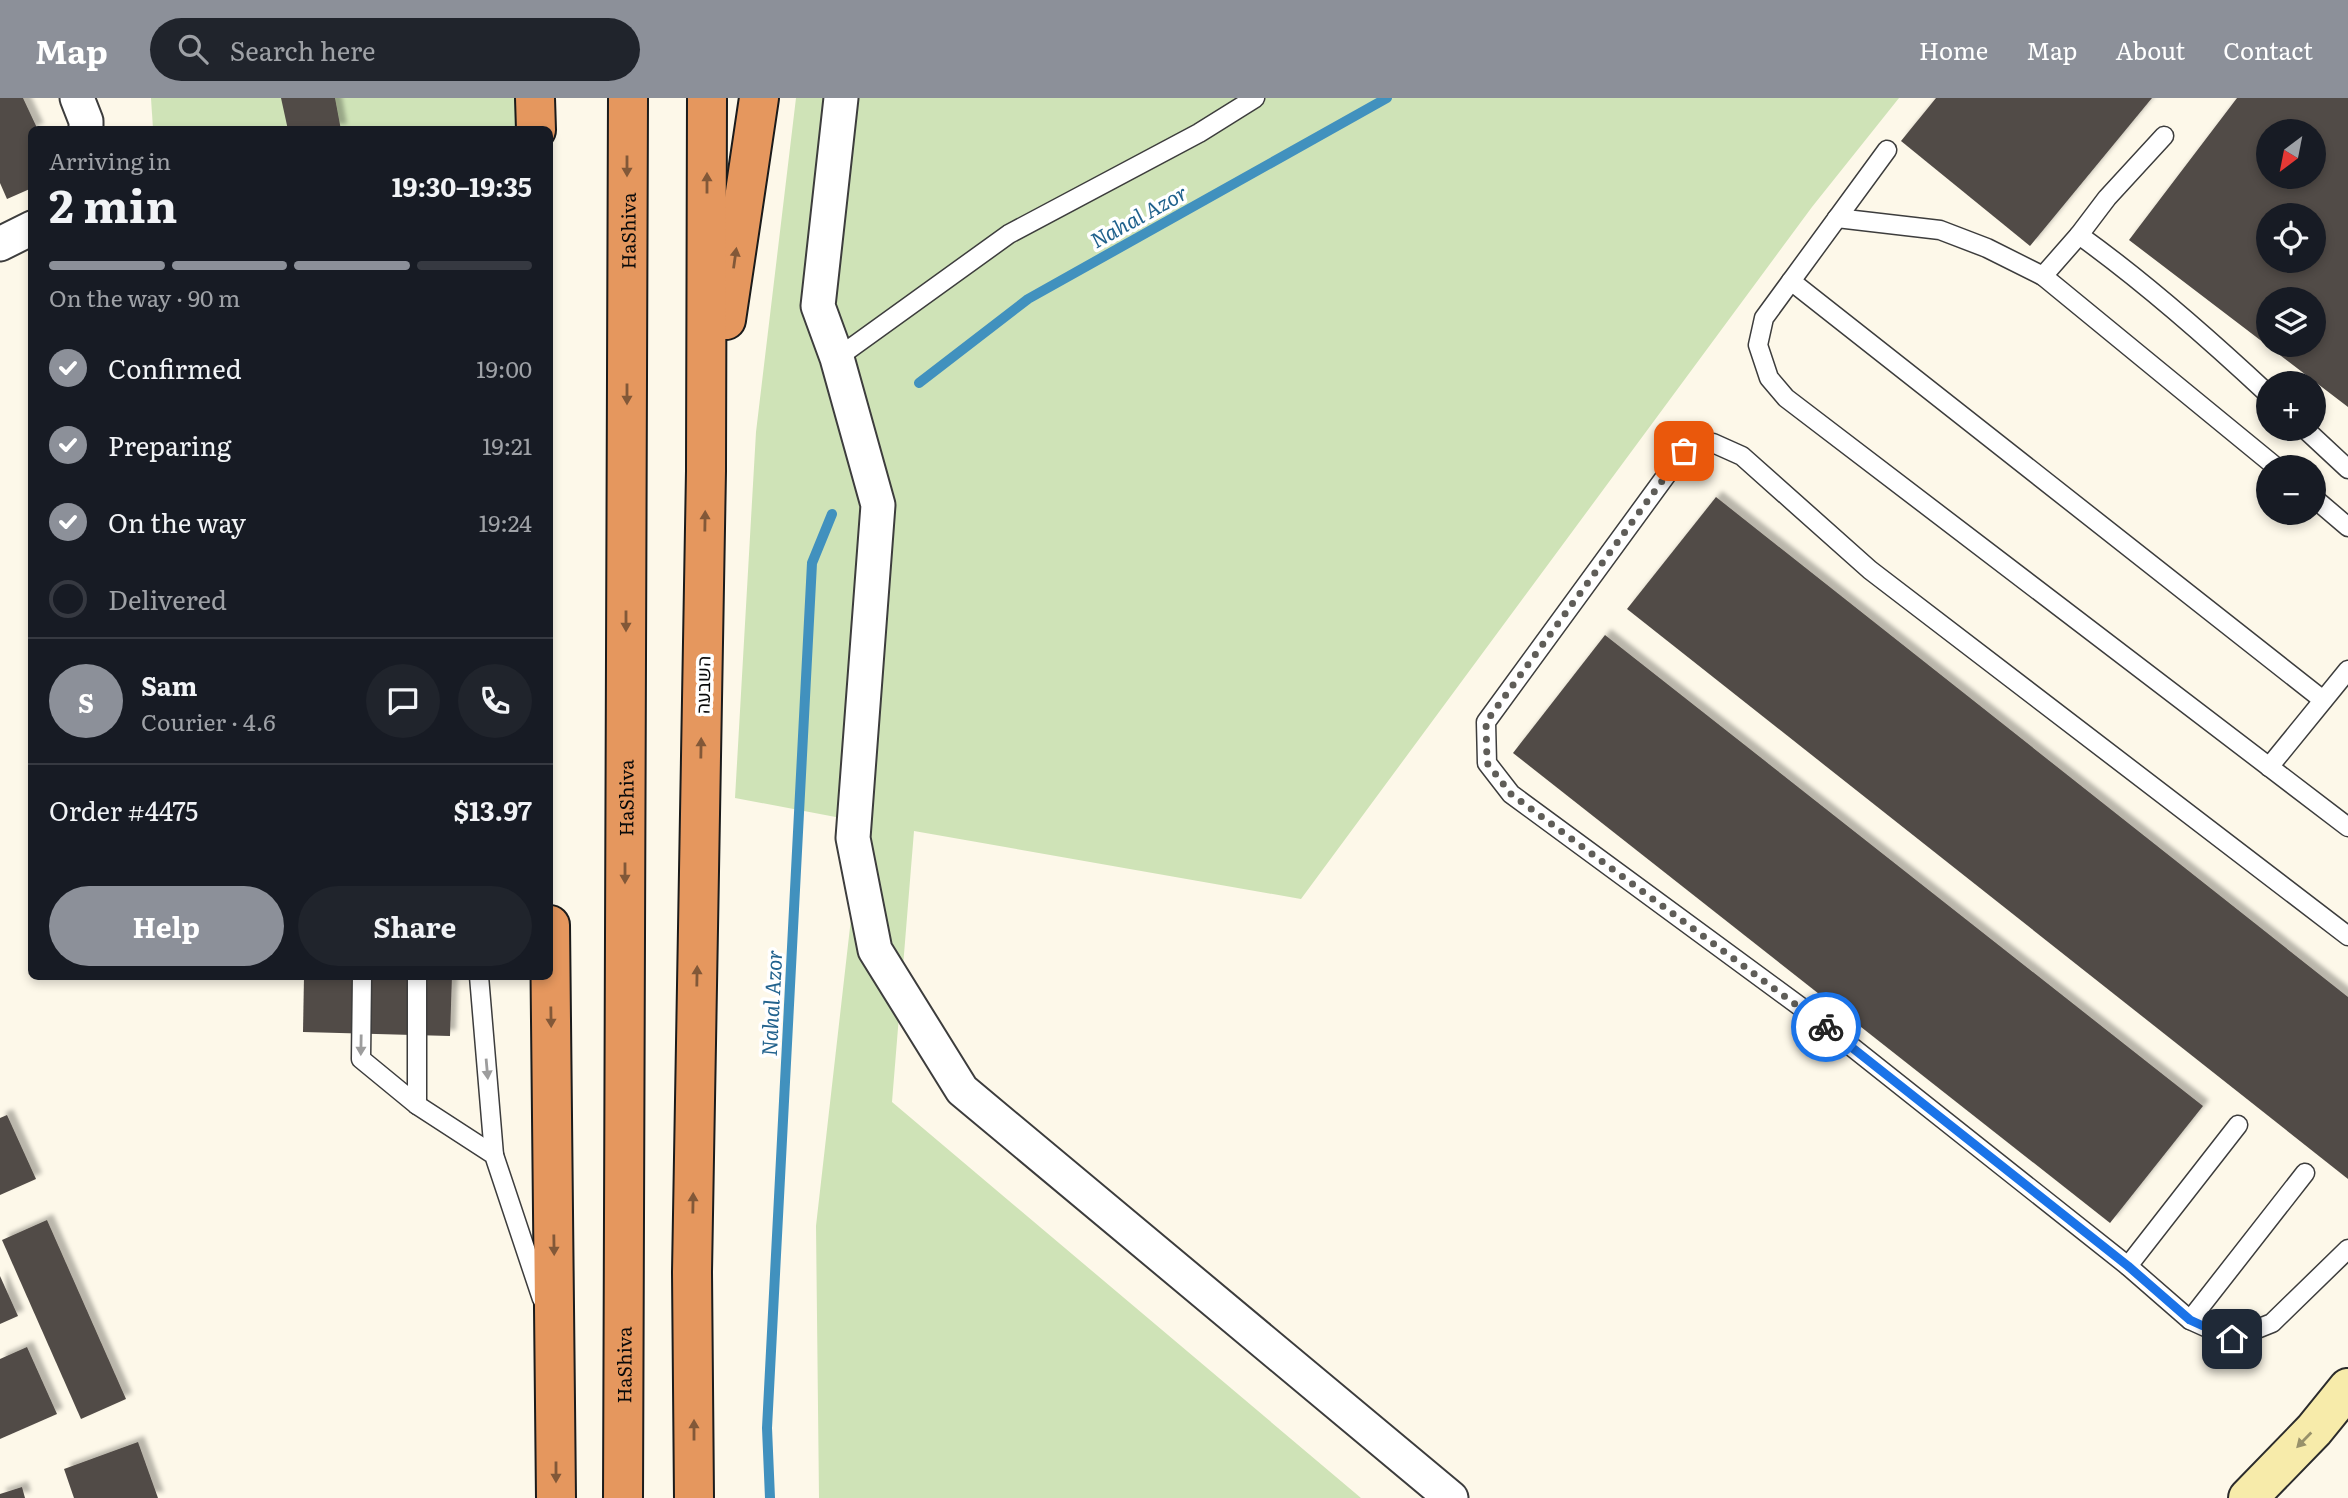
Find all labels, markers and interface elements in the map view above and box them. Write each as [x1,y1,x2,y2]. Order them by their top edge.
search box [150,18,640,81]
text: Map [35,25,108,74]
icon: search [174,30,212,68]
text: Search here [230,30,376,69]
text: Home [1919,32,1988,67]
text: Map [2026,32,2077,67]
text: About [2115,32,2185,67]
text: Contact [2223,32,2313,67]
north arrow [2256,119,2326,189]
map controls [2256,119,2326,525]
text: Arriving in [49,143,171,177]
one-way arrow [621,155,633,177]
text: 19:30–19:35 [392,166,532,205]
text: 2 min [49,169,178,237]
one-way arrow [701,171,713,193]
water label: Nahal Azor [1084,176,1192,254]
street label: HaShiva [613,192,642,270]
button: locate [2256,203,2326,273]
one-way arrow [729,247,740,269]
text: On the way · 90 m [49,280,240,314]
button: layers [2256,287,2326,357]
text: Confirmed [108,348,242,387]
icon: check [49,349,87,387]
text: 19:00 [476,351,532,385]
button: + [2256,371,2326,441]
one-way arrow [621,383,633,405]
pin [1654,421,1714,481]
text: Preparing [108,425,231,464]
icon: check [49,426,87,464]
text: 19:21 [482,428,532,462]
icon: bag [1665,432,1703,470]
button: − [2256,455,2326,525]
text: On the way [108,502,246,541]
icon: check [49,503,87,541]
text: 19:24 [479,505,532,539]
one-way arrow [699,510,711,532]
text: Delivered [108,579,227,618]
one-way arrow [620,610,632,632]
street label: השבעה [687,656,717,714]
button: chat [366,664,440,738]
button: phone [458,664,532,738]
text: Sam [141,665,197,704]
text: S [78,682,94,721]
text: Courier · 4.6 [141,704,276,738]
one-way arrow [695,737,707,759]
street label: HaShiva [611,759,640,837]
text: Order #4475 [49,790,198,829]
text: $13.97 [454,790,532,829]
one-way arrow [619,862,631,884]
button: Help [49,886,284,966]
button: Share [298,886,532,966]
water label: Nahal Azor [752,949,788,1057]
one-way arrow [691,965,703,987]
courier [1791,992,1861,1062]
one-way arrow [545,1006,557,1028]
icon: bike [1807,1008,1845,1046]
one-way arrow [355,1034,367,1056]
one-way arrow [482,1058,493,1080]
one-way arrow [688,1192,699,1214]
one-way arrow [548,1234,560,1256]
pin [2202,1309,2262,1369]
icon: home [2213,1320,2251,1358]
street label: HaShiva [609,1326,638,1404]
one-way arrow [688,1419,699,1441]
one-way arrow [2297,1431,2313,1448]
one-way arrow [550,1461,562,1483]

